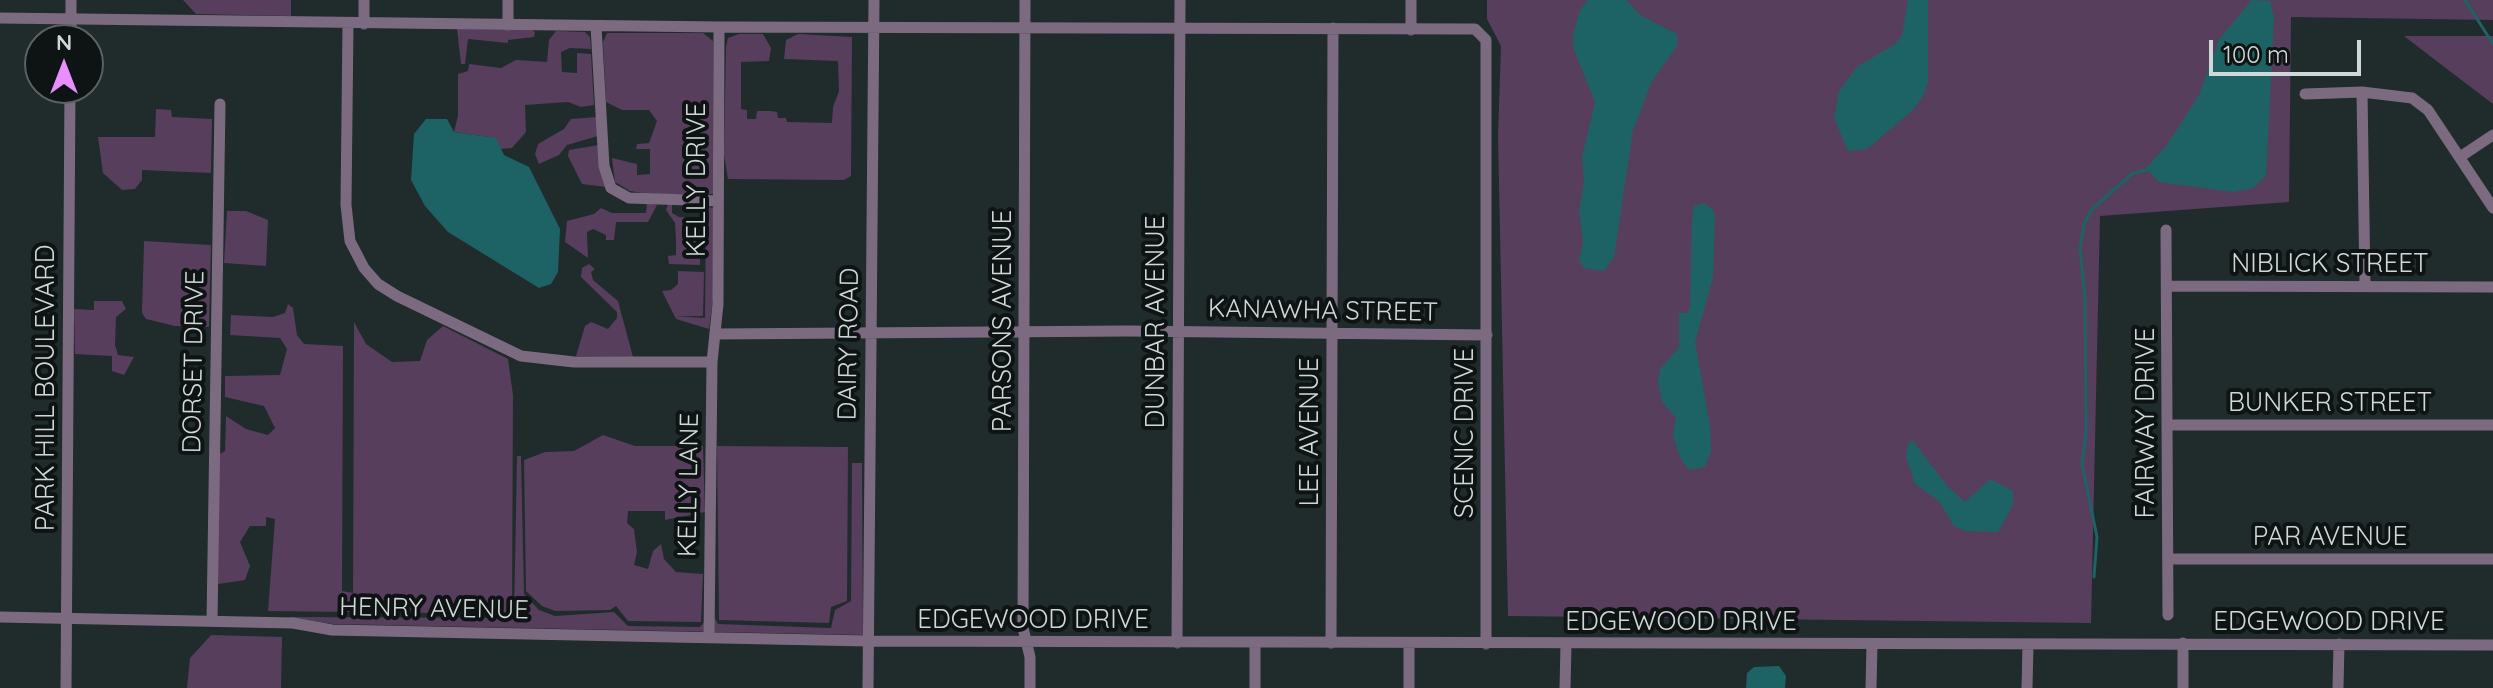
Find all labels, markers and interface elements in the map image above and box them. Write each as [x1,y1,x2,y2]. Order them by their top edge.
north arrow [24,24,104,104]
scale bar [2213,24,2365,74]
text: N [56,28,72,56]
text: 100 m [2223,39,2289,69]
street label: KELLY DRIVE [681,103,713,257]
street label: PARSONS AVENUE [987,210,1019,432]
street label: DUNBAR AVENUE [1140,215,1172,429]
street label: PARK HILL BOULEVARD [30,245,62,531]
street label: NIBLICK STREET [2231,248,2429,280]
street label: DAIRY ROAD [832,267,866,421]
street label: DORSET DRIVE [177,270,211,454]
street label: KANAWHA STREET [1208,293,1438,329]
street label: FAIRWAY DRIVE [2130,327,2162,519]
street label: SCENIC DRIVE [1449,348,1481,518]
street label: LEE AVENUE [1294,357,1326,507]
street label: BUNKER STREET [2228,387,2432,419]
street label: KELLY LANE [672,413,706,557]
street label: PAR AVENUE [2253,521,2407,553]
street label: HENRY AVENUE [339,592,529,626]
street label: EDGEWOOD DRIVE [917,604,1149,636]
street label: EDGEWOOD DRIVE [1565,606,1797,638]
street label: EDGEWOOD DRIVE [2213,606,2445,638]

